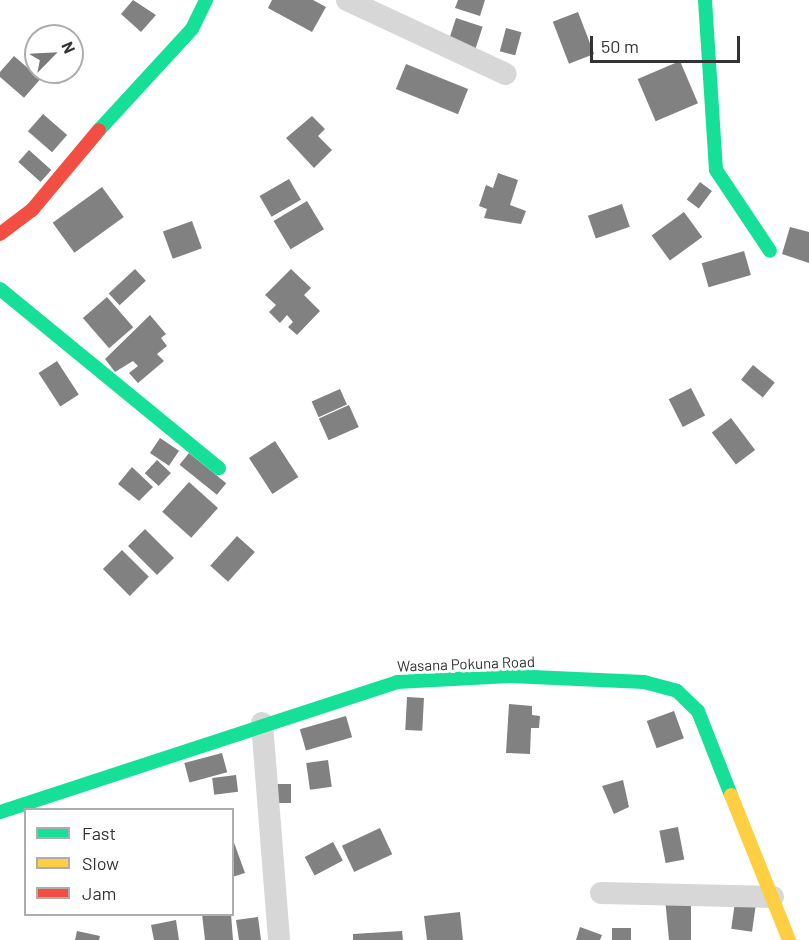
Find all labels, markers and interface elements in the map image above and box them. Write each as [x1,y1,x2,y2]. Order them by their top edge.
north arrow [24,24,84,84]
scale bar [593,24,743,62]
text: 50 m [601,35,639,57]
text: N [58,39,80,56]
street label: Wasana Pokuna Road [397,653,535,675]
legend [24,808,234,916]
text: Fast [82,822,116,844]
text: Slow [82,852,119,874]
text: Jam [82,882,116,904]

